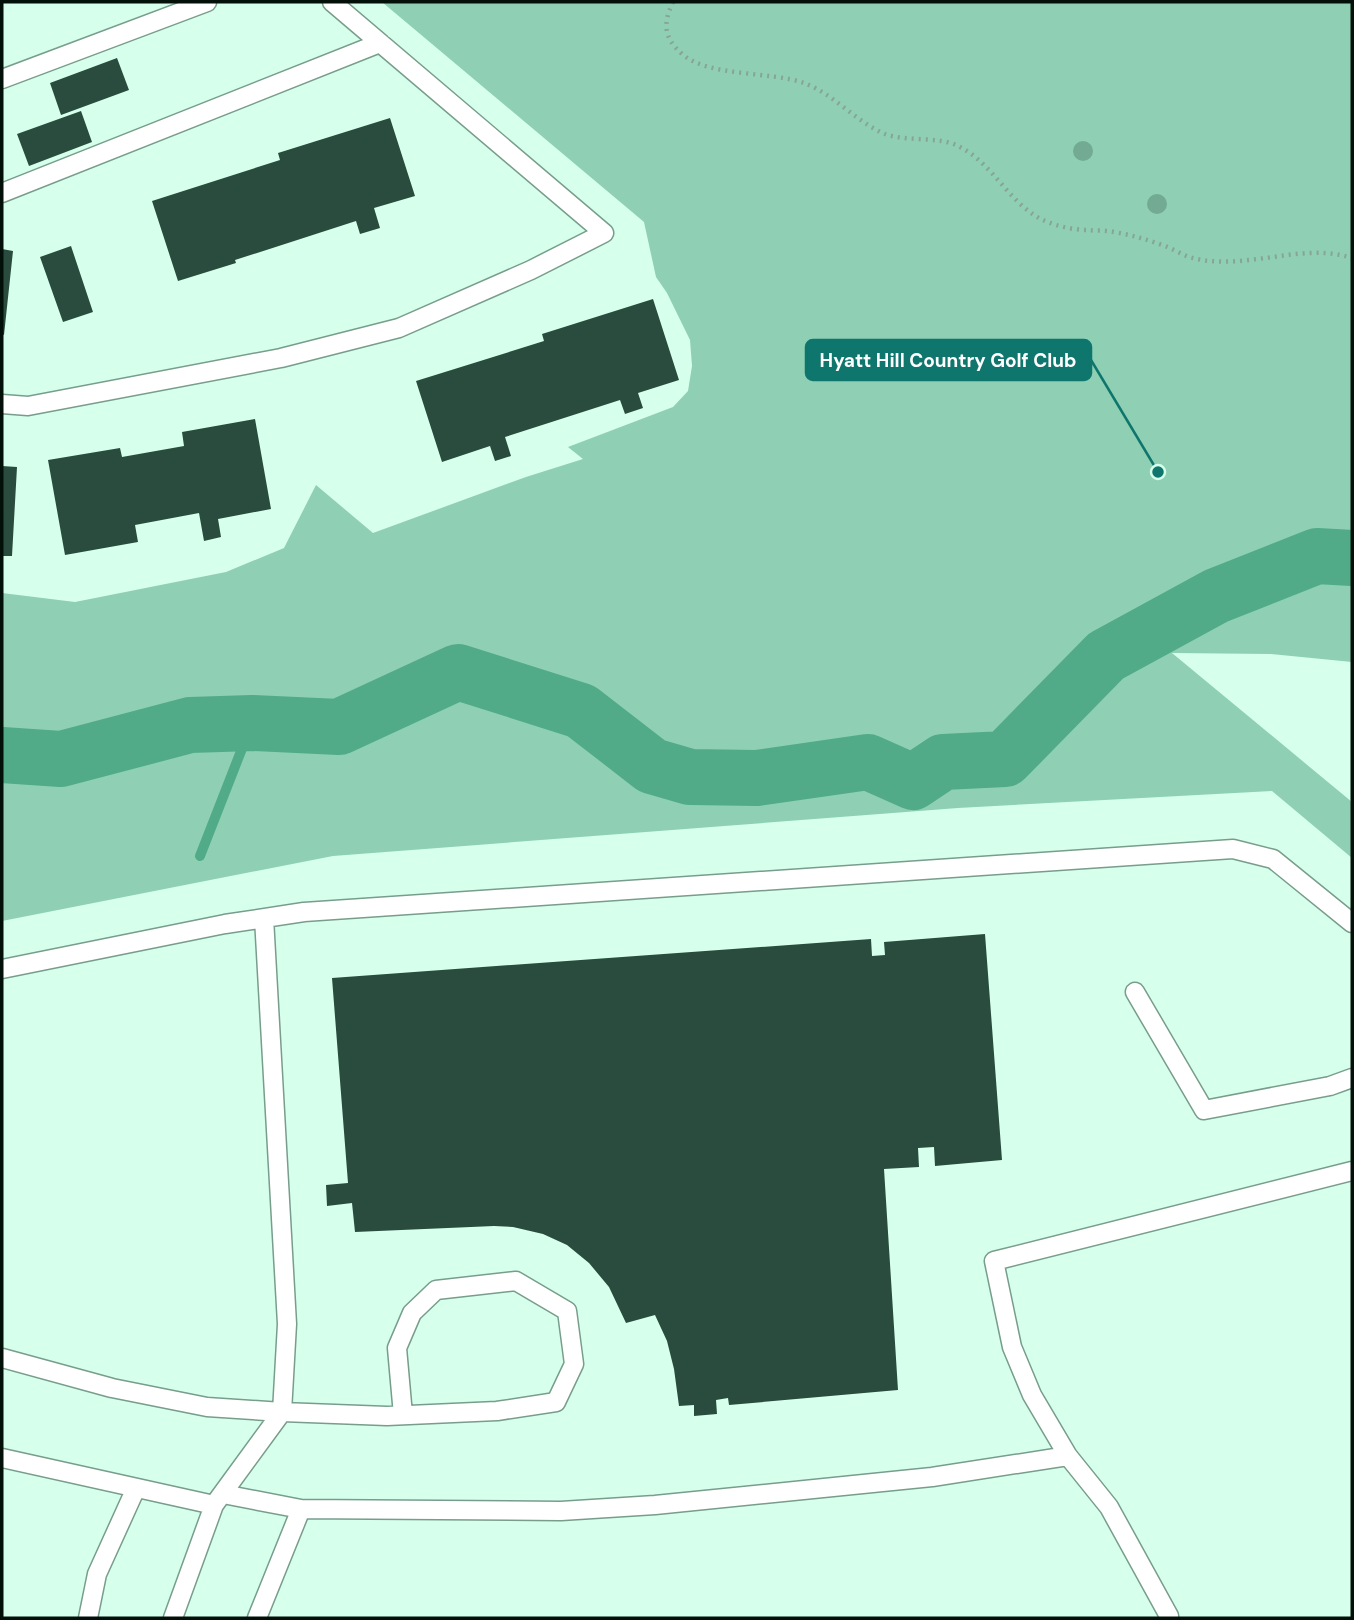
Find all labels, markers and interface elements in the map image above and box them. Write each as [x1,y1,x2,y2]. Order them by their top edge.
callout: Hyatt Hill Country Golf Club [806,340,1091,380]
text: Hyatt Hill Country Golf Club [820,348,1076,373]

